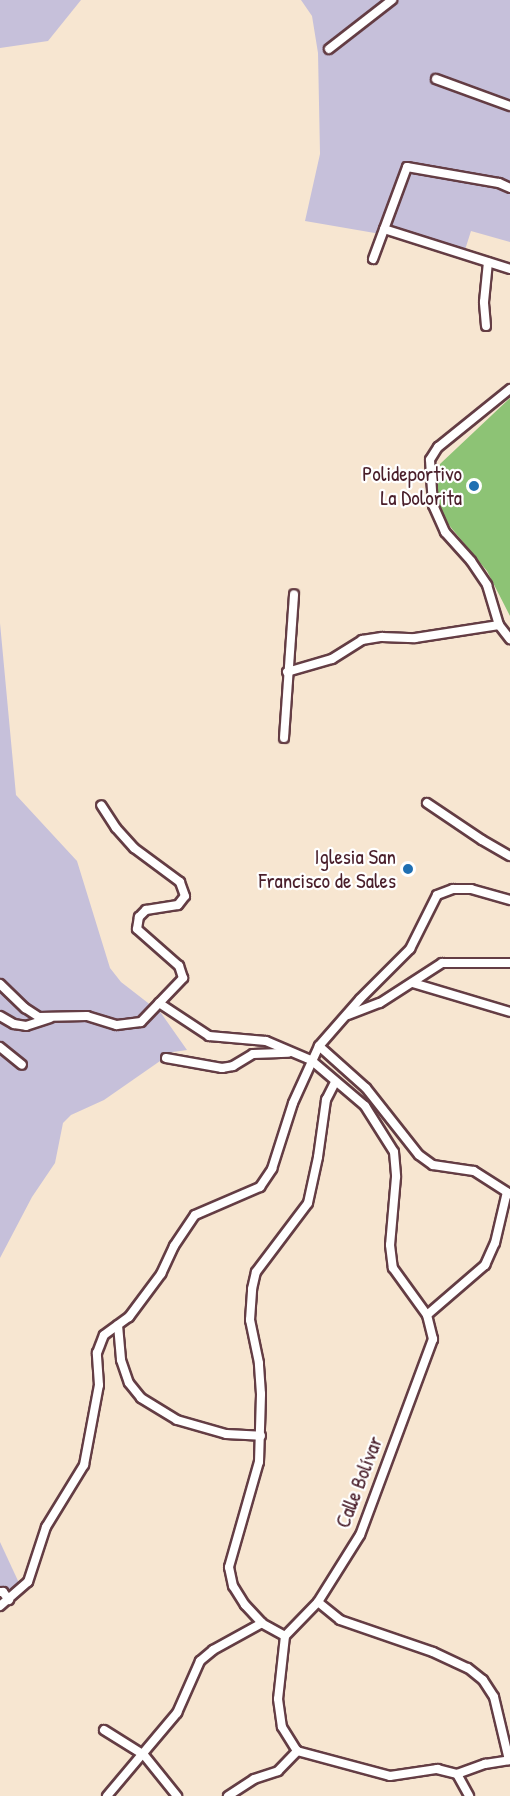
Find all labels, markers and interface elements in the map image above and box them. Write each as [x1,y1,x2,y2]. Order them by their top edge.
place label: Polideportivo La Dolorita [362,461,462,511]
marker: Polideportivo La Dolorita [467,479,481,493]
place label: Iglesia San Francisco de Sales [259,844,396,894]
marker: Iglesia San Francisco de Sales [401,862,415,876]
street label: Calle Bolívar [330,1433,388,1531]

